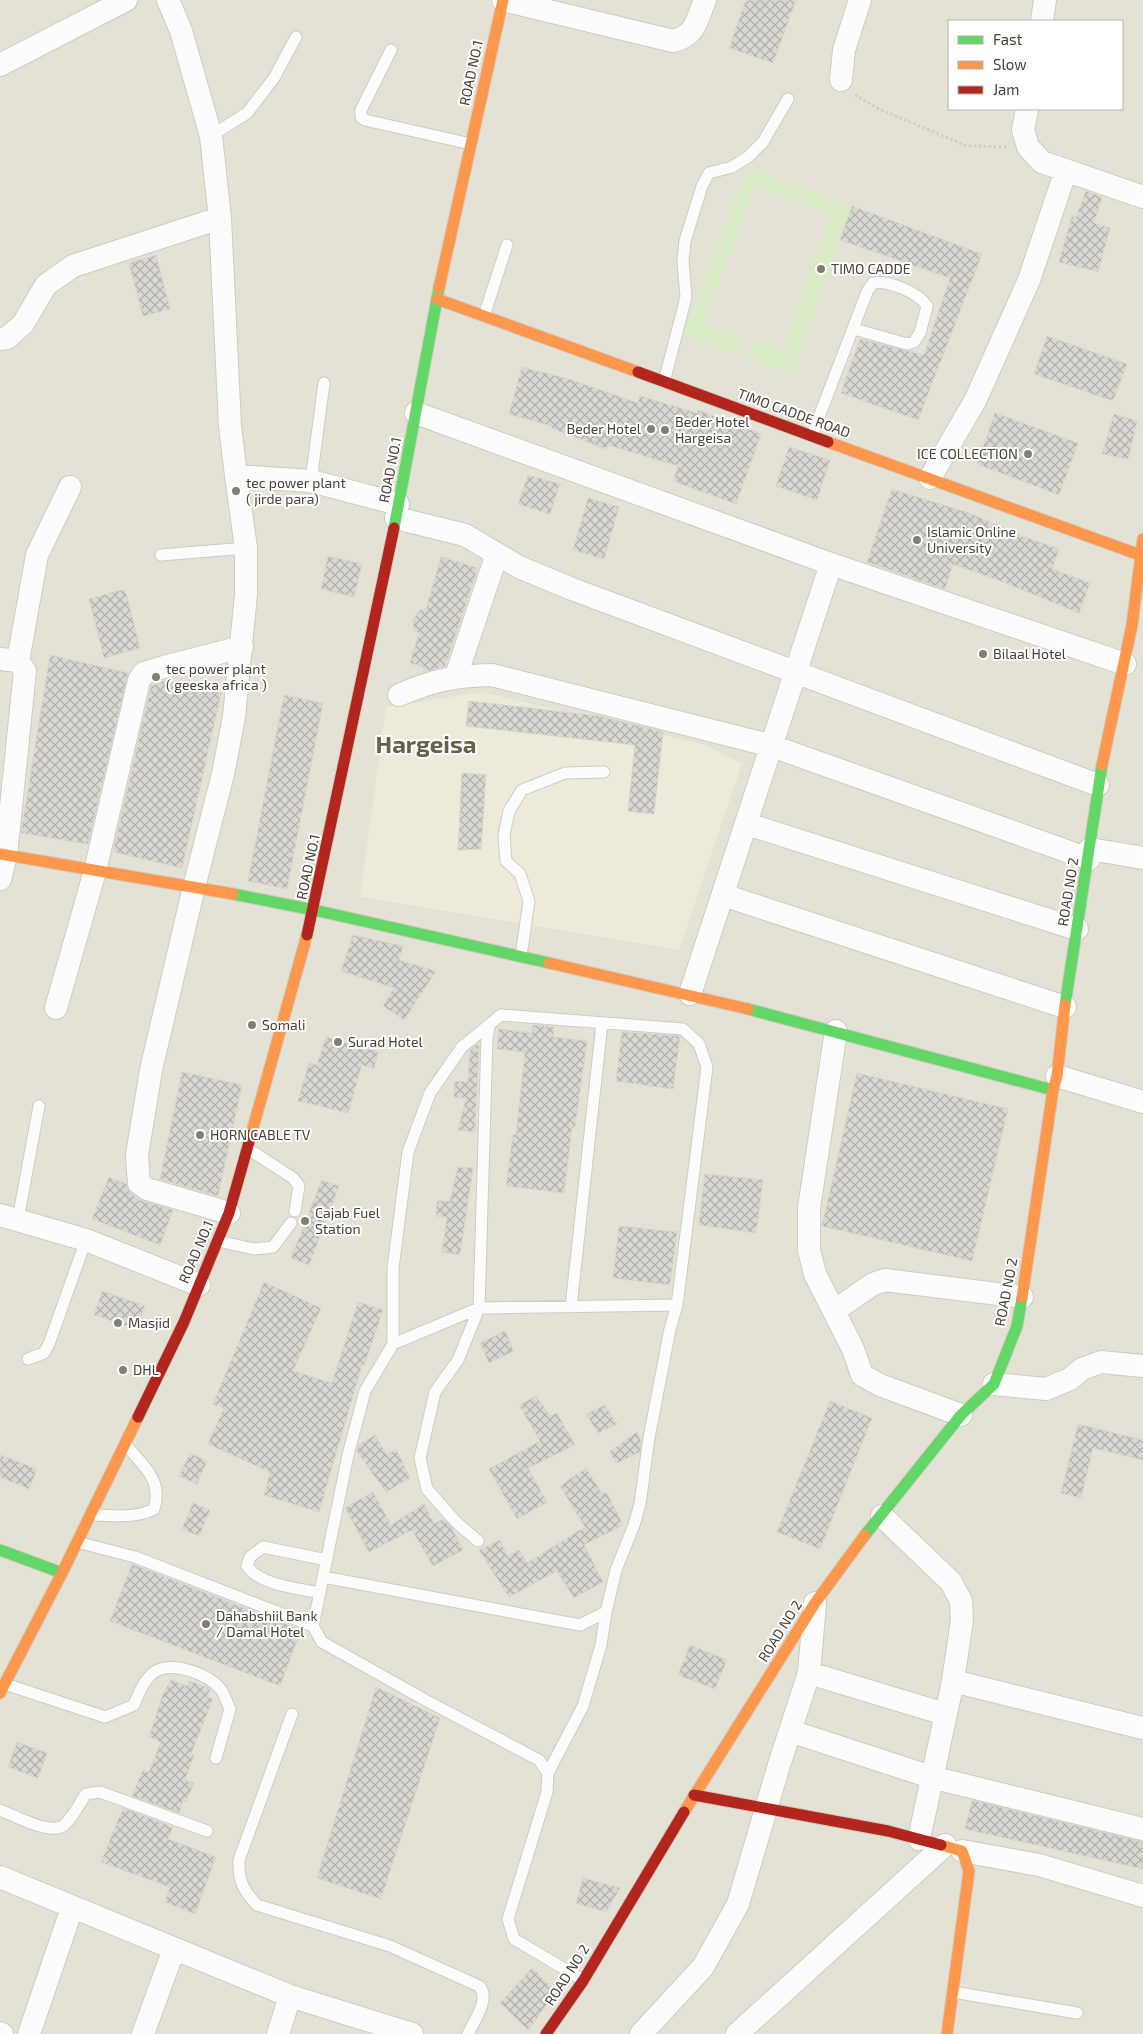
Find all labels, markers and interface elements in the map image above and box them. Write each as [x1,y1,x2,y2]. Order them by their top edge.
legend [948,20,1123,110]
text: Fast [993,30,1023,48]
street label: ROAD NO.1 [455,39,486,107]
text: Slow [993,55,1027,73]
text: Jam [993,80,1019,98]
place label: TIMO CADDE [831,260,911,277]
marker: TIMO CADDE [815,263,827,275]
street label: TIMO CADDE ROAD [735,384,853,441]
place label: Beder Hotel Hargeisa [675,413,750,446]
place label: Beder Hotel [567,420,642,437]
marker: Beder Hotel [645,423,657,435]
marker: Beder Hotel Hargeisa [659,424,671,436]
street label: ROAD NO.1 [375,436,404,504]
place label: ICE COLLECTION [917,445,1018,462]
marker: ICE COLLECTION [1022,448,1034,460]
place label: tec power plant ( jirde para) [246,474,346,507]
marker: tec power plant ( jirde para) [230,485,242,497]
place label: Islamic Online University [927,523,1016,556]
marker: Islamic Online University [911,534,923,546]
place label: Bilaal Hotel [993,645,1067,662]
marker: Bilaal Hotel [977,648,989,660]
place label: tec power plant ( geeska africa ) [166,660,267,693]
marker: tec power plant ( geeska africa ) [150,671,162,683]
district label: Hargeisa [376,729,476,758]
street label: ROAD NO.1 [292,833,323,901]
street label: ROAD NO 2 [1054,856,1081,927]
place label: Somali [262,1016,305,1033]
marker: Somali [246,1019,258,1031]
place label: Surad Hotel [348,1033,423,1050]
marker: Surad Hotel [332,1036,344,1048]
place label: HORN CABLE TV [210,1126,311,1143]
marker: HORN CABLE TV [194,1129,206,1141]
place label: Cajab Fuel Station [315,1204,381,1237]
marker: Cajab Fuel Station [299,1215,311,1227]
street label: ROAD NO.1 [175,1218,216,1286]
street label: ROAD NO 2 [991,1256,1020,1328]
place label: Masjid [128,1314,170,1331]
marker: Masjid [112,1317,124,1329]
place label: DHL [133,1361,159,1378]
marker: DHL [117,1364,129,1376]
street label: ROAD NO 2 [754,1597,805,1665]
place label: Dahabshiil Bank / Damal Hotel [216,1607,318,1640]
marker: Dahabshiil Bank / Damal Hotel [200,1618,212,1630]
street label: ROAD NO 2 [541,1941,593,2008]

